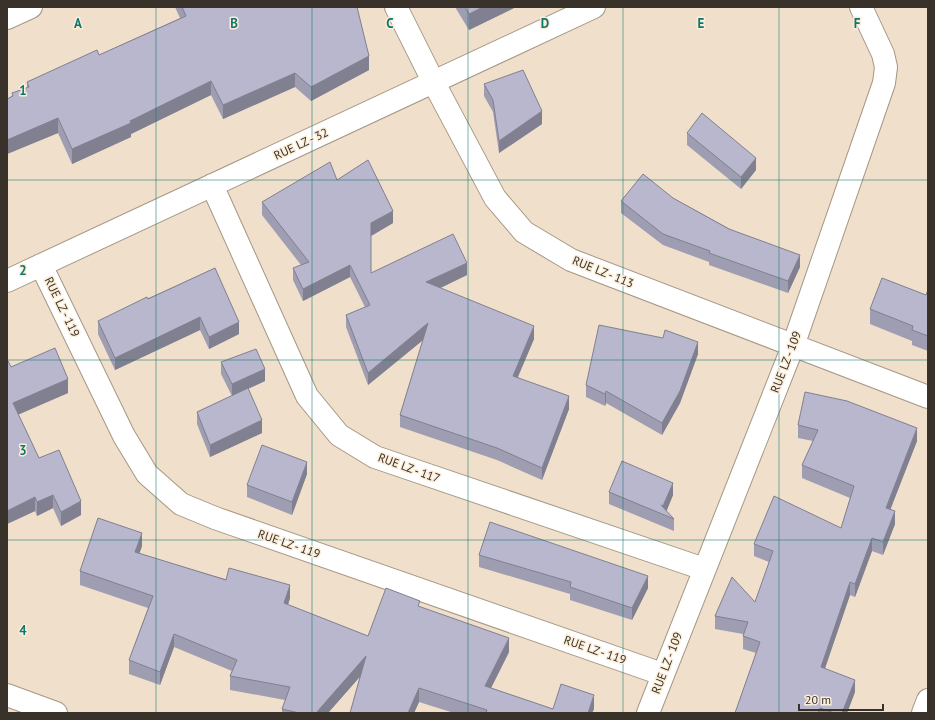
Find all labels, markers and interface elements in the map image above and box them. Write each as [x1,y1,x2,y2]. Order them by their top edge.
text: A [74,15,82,32]
text: B [230,15,238,32]
text: C [386,15,394,32]
text: D [541,15,549,32]
text: E [698,15,705,32]
text: F [854,15,861,32]
text: 1 [19,82,27,99]
street label: RUE LZ - 32 [271,124,330,163]
street label: RUE LZ - 113 [570,252,636,291]
text: 2 [19,262,27,279]
street label: RUE LZ - 119 [41,274,83,339]
street label: RUE LZ - 109 [767,329,804,395]
text: 3 [19,442,27,459]
street label: RUE LZ - 117 [376,449,442,486]
street label: RUE LZ - 119 [256,526,322,561]
text: 4 [19,622,27,639]
street label: RUE LZ - 109 [648,630,685,696]
street label: RUE LZ - 119 [562,632,628,667]
scale bar [799,686,883,712]
text: 20 m [805,692,831,707]

